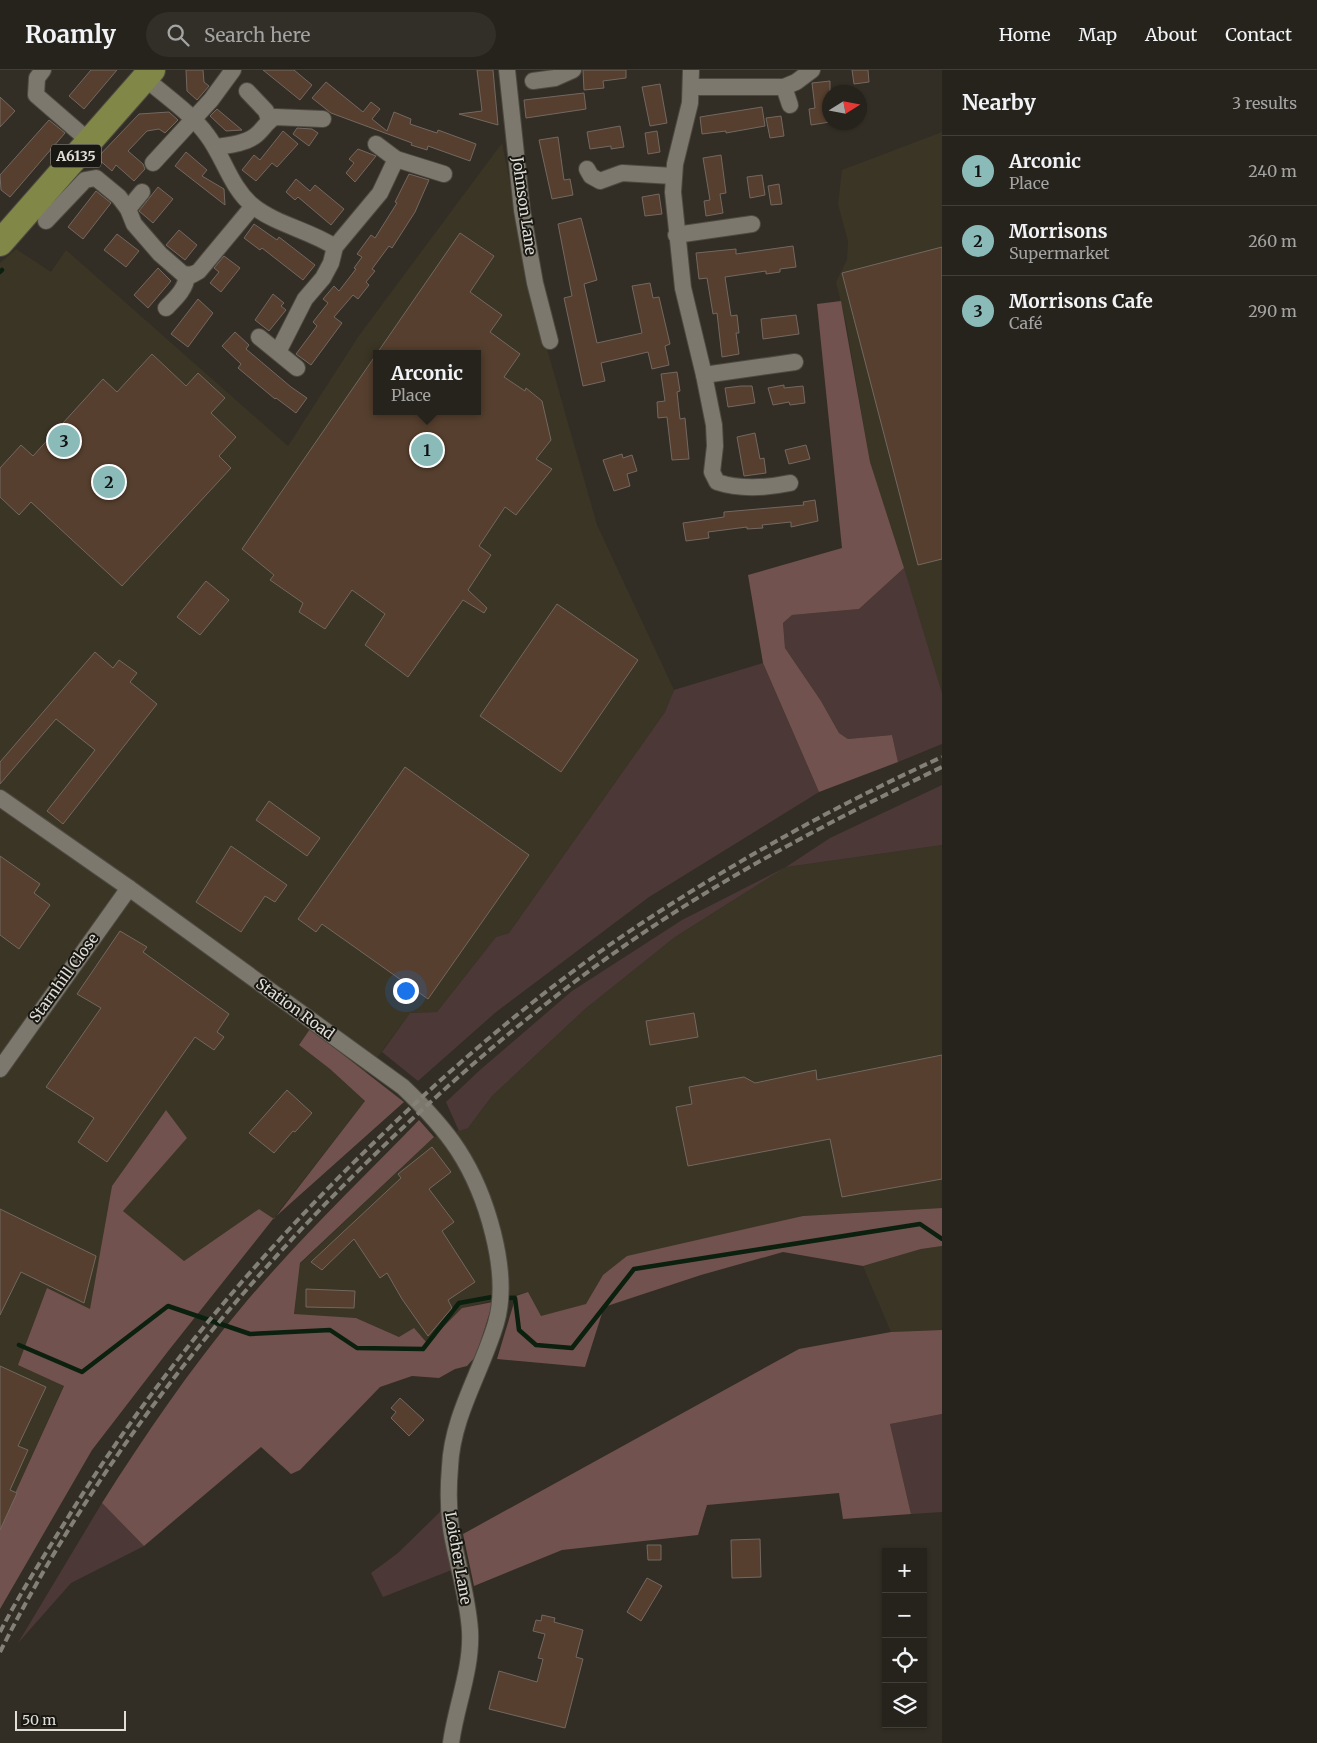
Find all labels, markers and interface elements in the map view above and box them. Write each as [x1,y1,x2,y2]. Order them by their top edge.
search box [146,12,496,57]
text: Roamly [25,19,116,50]
icon: search [164,21,192,49]
text: Search here [204,23,310,47]
text: Home [999,23,1051,46]
text: Map [1079,23,1117,46]
text: About [1145,23,1197,46]
text: Contact [1225,23,1292,46]
north arrow [822,85,867,130]
text: Nearby [962,89,1036,116]
text: 3 results [1232,93,1297,113]
road number: A6135 [51,144,101,168]
text: Arconic [1009,149,1081,173]
street label: Johnson Lane [508,155,541,256]
text: 1 [974,161,982,181]
text: 240 m [1248,161,1297,181]
text: Place [1009,173,1049,193]
text: Morrisons [1009,219,1108,243]
text: 2 [973,231,983,251]
text: 260 m [1248,231,1297,251]
text: Supermarket [1009,243,1110,263]
text: Morrisons Cafe [1009,289,1153,313]
text: 3 [973,301,983,321]
text: 290 m [1248,301,1297,321]
text: Café [1009,313,1042,333]
popup [373,350,481,415]
text: Arconic [391,361,463,385]
text: Place [391,385,431,405]
pin: 3 [48,422,80,460]
pin: 1 [411,431,443,469]
pin: 2 [93,463,125,501]
street label: Starnhill Close [25,929,102,1026]
street label: Station Road [252,974,338,1043]
your location [393,978,419,1004]
street label: Loicher Lane [441,1510,476,1606]
map controls [882,1548,927,1728]
button: + [882,1548,927,1593]
button: − [882,1593,927,1638]
button: locate [882,1638,927,1683]
button: layers [882,1683,927,1728]
scale bar [15,1708,126,1731]
text: 50 m [22,1711,56,1729]

